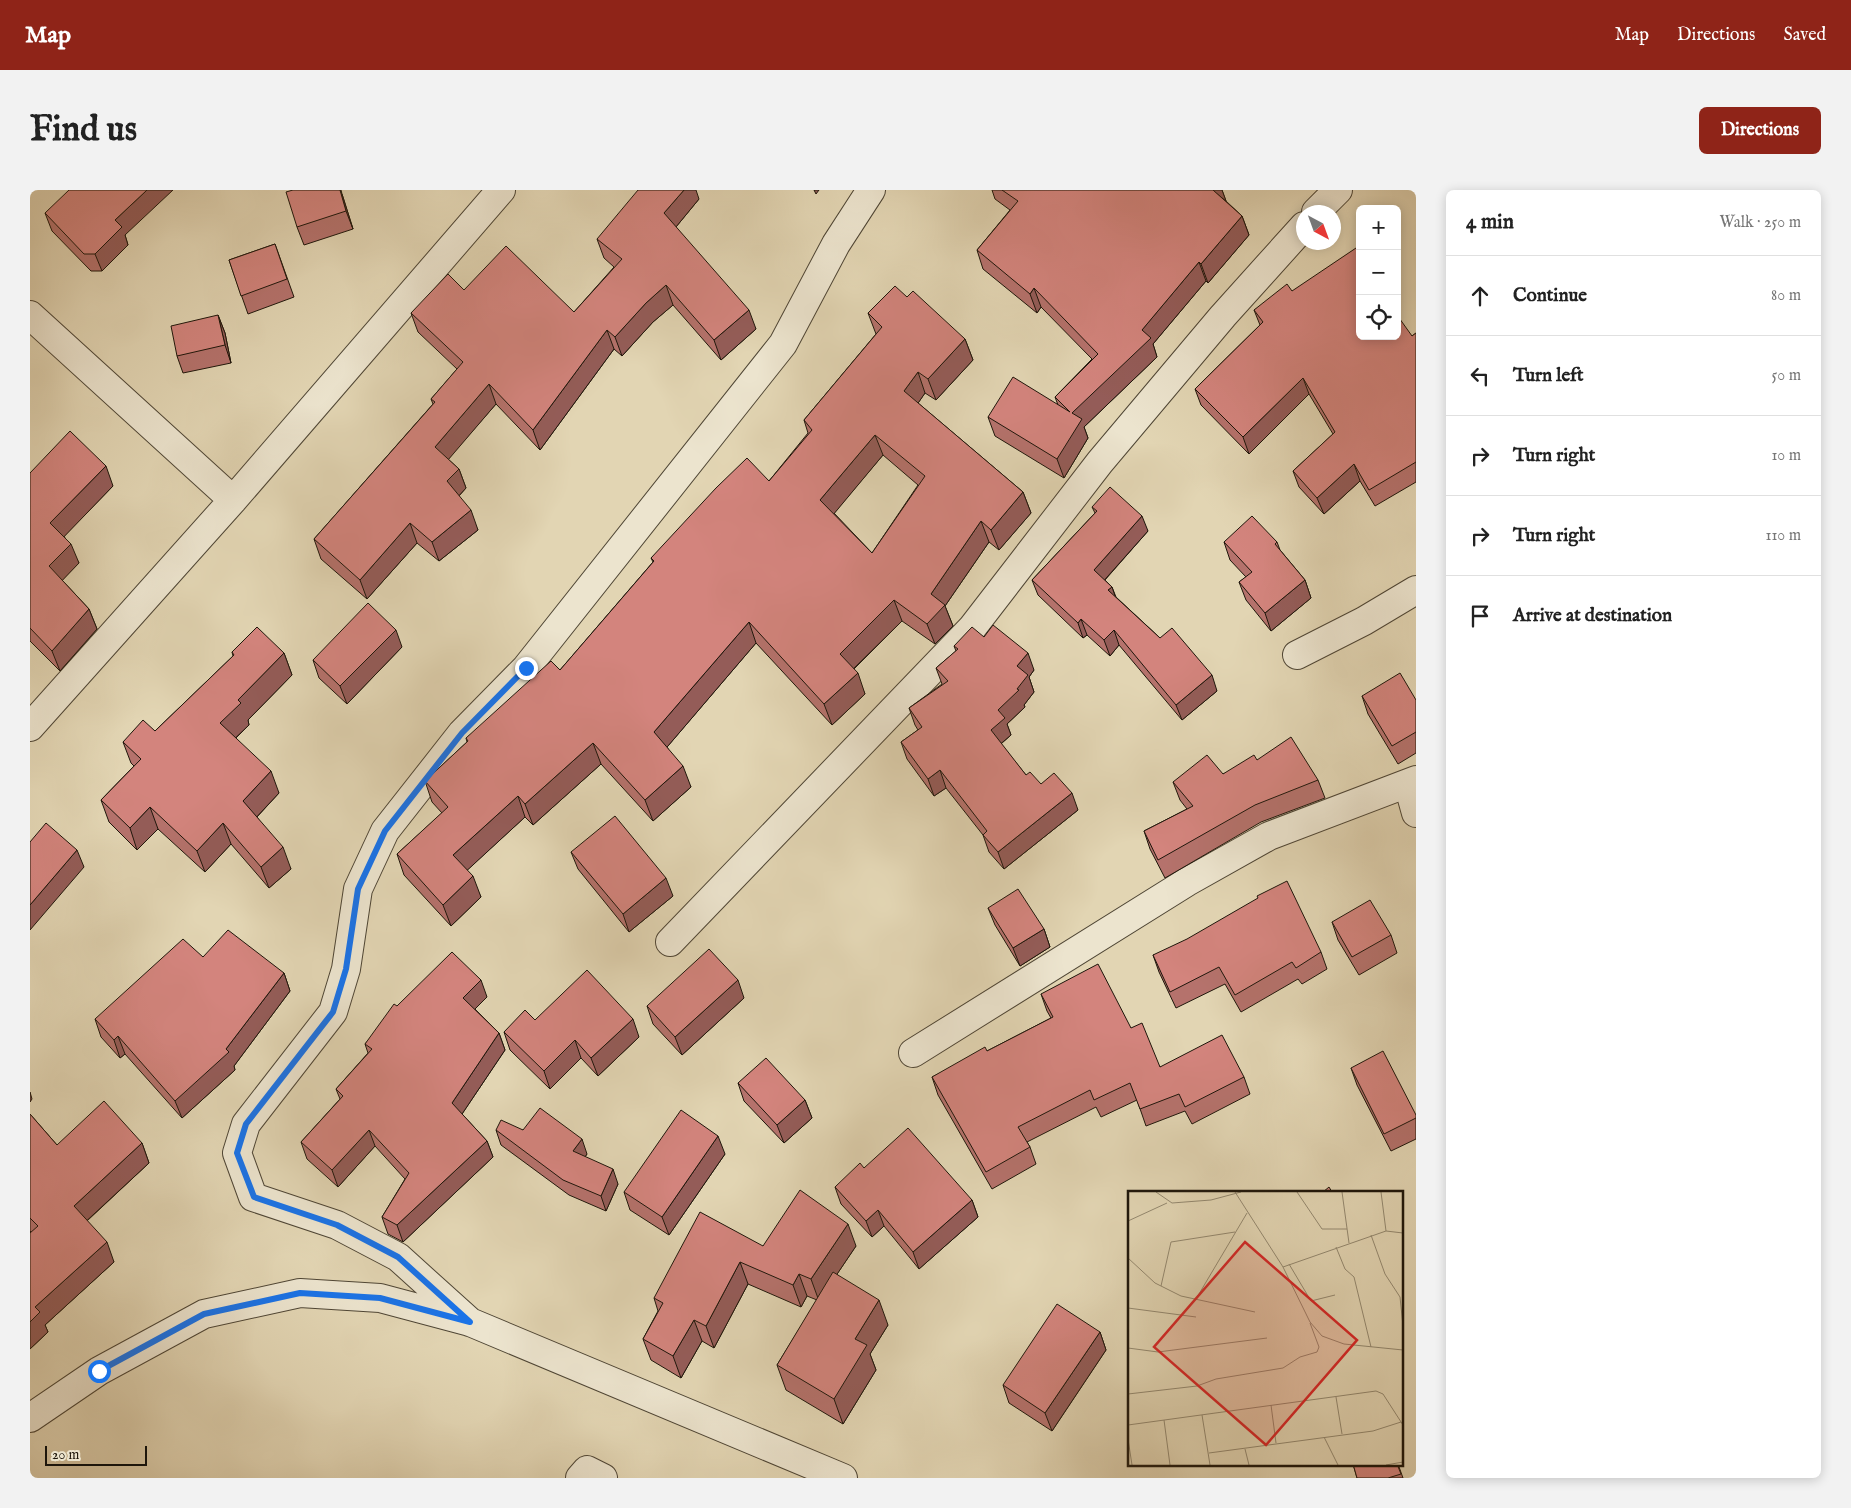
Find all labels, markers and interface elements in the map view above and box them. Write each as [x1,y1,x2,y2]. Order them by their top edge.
text: Map [25,20,71,51]
text: Map [1615,24,1649,47]
text: Directions [1677,24,1755,47]
text: Saved [1783,24,1826,47]
button: Directions [1699,107,1821,154]
text: Find us [30,108,137,153]
north arrow [1296,205,1341,250]
map controls [1356,205,1401,340]
button: + [1356,205,1401,250]
text: 4 min [1466,209,1514,236]
text: Walk · 250 m [1719,213,1801,233]
button: − [1356,250,1401,295]
icon: ahead [1466,282,1494,310]
text: Continue [1513,284,1587,308]
text: 80 m [1771,286,1801,306]
button: locate [1356,295,1401,340]
icon: left [1466,362,1494,390]
text: Turn left [1513,364,1584,388]
text: 50 m [1772,366,1801,386]
icon: right [1466,442,1494,470]
text: Turn right [1513,444,1595,468]
text: 10 m [1771,446,1801,466]
icon: right [1466,522,1494,550]
text: Turn right [1513,524,1595,548]
text: 110 m [1765,526,1801,546]
icon: arrive [1466,602,1494,630]
text: Arrive at destination [1513,604,1672,628]
route end [515,657,538,680]
inset map [1128,1191,1404,1466]
route start [88,1360,111,1383]
scale bar [45,1443,148,1466]
text: 20 m [52,1446,79,1464]

